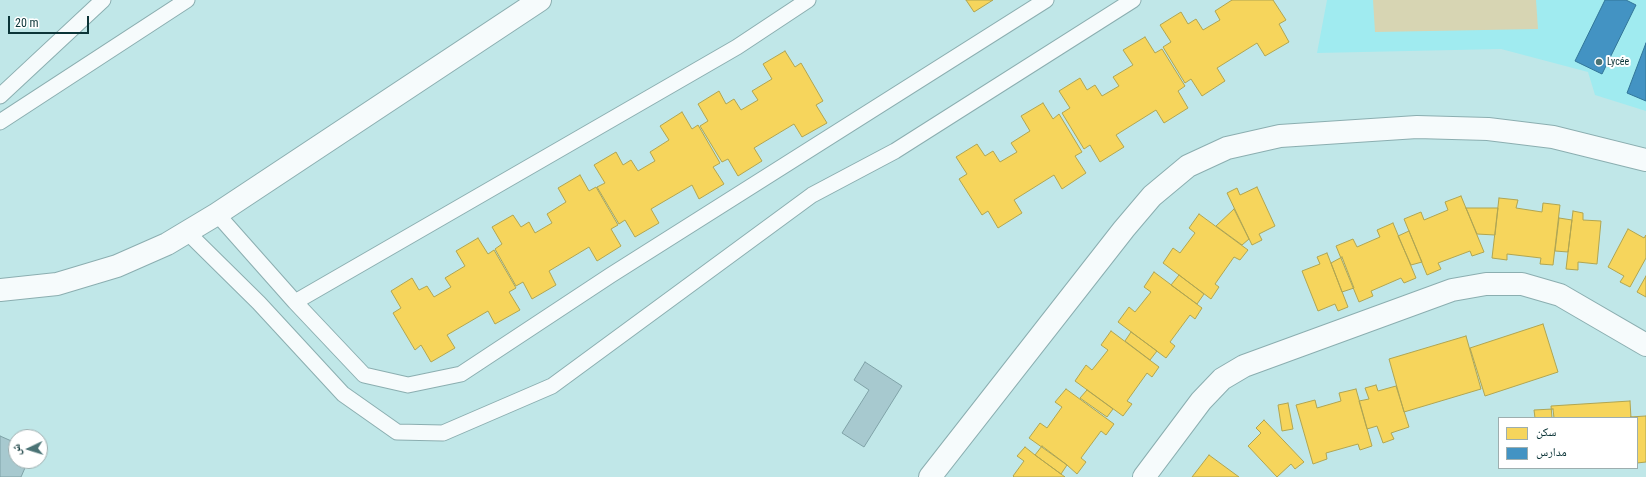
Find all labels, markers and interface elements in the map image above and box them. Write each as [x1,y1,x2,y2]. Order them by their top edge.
scale bar [10,8,91,34]
text: 20 m [15,16,39,30]
place label: Lycée [1607,56,1629,68]
marker: Lycée [1594,57,1604,67]
legend [1498,417,1638,469]
text: سكن [1536,425,1556,439]
north arrow [8,429,48,469]
text: ش [10,444,23,456]
text: مدارس [1536,445,1567,459]

